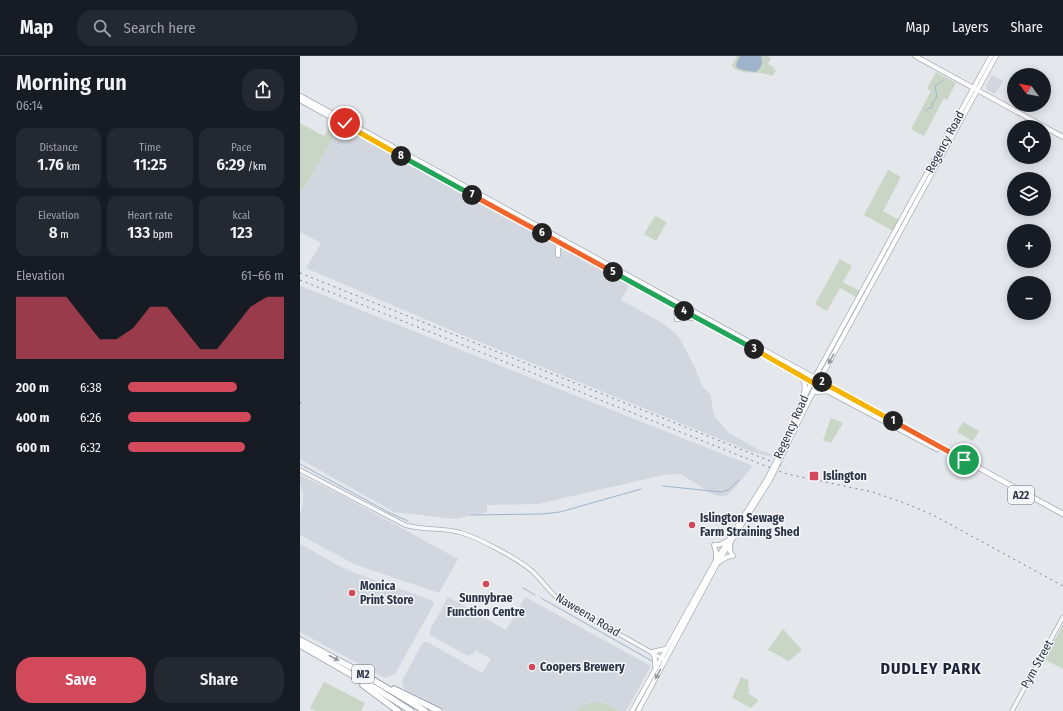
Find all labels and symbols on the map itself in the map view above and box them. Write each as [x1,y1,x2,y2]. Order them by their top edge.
north arrow [1007,68,1051,112]
pin [328,106,362,140]
street label: Regency Road [923,109,967,175]
pin: 8 [391,146,411,166]
pin: 7 [462,185,482,205]
pin: 6 [532,223,552,243]
pin: 5 [603,262,623,282]
pin: 4 [674,301,694,321]
pin: 3 [744,339,764,359]
one-way arrow [828,353,834,365]
pin: 2 [812,372,832,392]
street label: Regency Road [771,393,811,461]
pin: 1 [883,411,903,431]
pin [947,443,981,477]
place label: Islington [823,469,867,483]
marker: Islington [808,470,820,482]
road number: A22 [1008,486,1034,504]
place label: Islington Sewage Farm Straining Shed [700,511,799,539]
marker: Islington Sewage Farm Straining Shed [687,520,697,530]
place label: Monica Print Store [360,579,414,607]
marker: Sunnybrae Function Centre [481,579,491,589]
marker: Monica Print Store [347,588,357,598]
street label: Naweena Road [553,590,623,640]
place label: Sunnybrae Function Centre [447,591,525,619]
street label: Pym Street [1018,637,1056,691]
one-way arrow [328,655,340,662]
district label: DUDLEY PARK [880,659,982,678]
place label: Coopers Brewery [540,660,625,674]
marker: Coopers Brewery [527,662,537,672]
road number: M2 [352,665,374,683]
one-way arrow [654,669,661,680]

